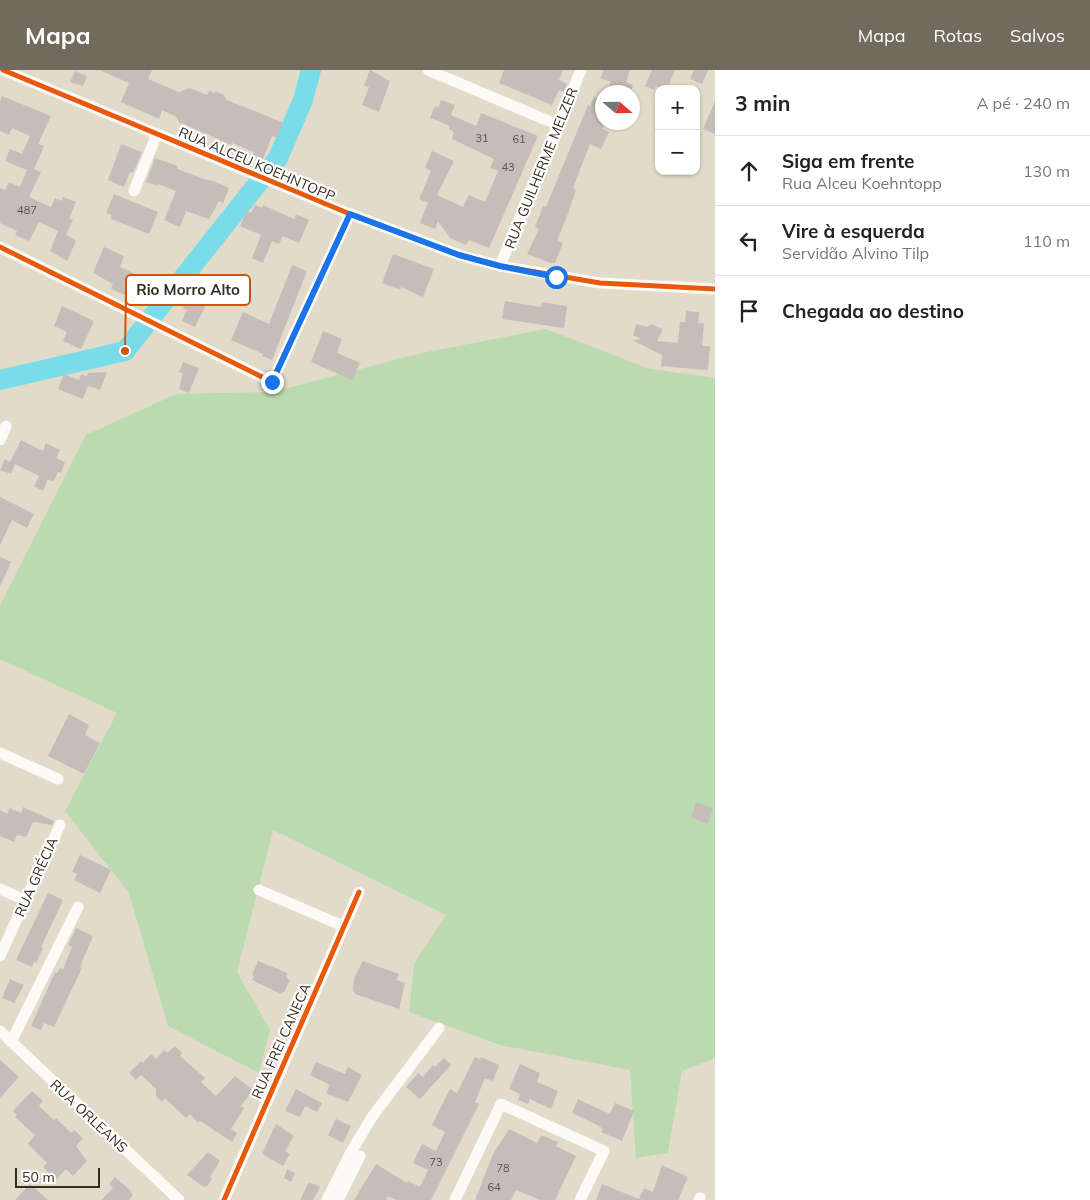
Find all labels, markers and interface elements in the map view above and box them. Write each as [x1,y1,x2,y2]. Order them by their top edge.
text: Mapa [25,20,91,50]
text: Mapa [858,24,906,47]
text: Rotas [934,24,982,47]
text: Salvos [1010,24,1065,47]
street label: RUA GUILHERME MELZER [500,85,582,251]
north arrow [595,85,640,130]
map controls [655,85,700,175]
button: + [655,85,700,130]
text: 3 min [735,90,790,116]
text: A pé · 240 m [977,93,1070,113]
street label: RUA ALCEU KOEHNTOPP [176,123,338,205]
button: − [655,130,700,175]
house number: 31 [475,131,489,145]
house number: 61 [512,132,526,146]
text: Siga em frente [782,149,914,173]
icon: ahead [735,157,763,185]
house number: 43 [501,160,515,174]
text: 130 m [1023,161,1070,181]
text: Rua Alceu Koehntopp [782,173,942,193]
house number: 487 [17,203,37,217]
text: Vire à esquerda [782,219,925,243]
icon: left [735,227,763,255]
text: 110 m [1023,231,1070,251]
text: Servidão Alvino Tilp [782,243,929,263]
route start [545,266,568,289]
callout: Rio Morro Alto [126,275,250,305]
text: Rio Morro Alto [136,280,240,299]
icon: arrive [735,297,763,325]
text: Chegada ao destino [782,299,964,323]
route end [261,371,284,394]
street label: RUA GRÉCIA [10,834,62,920]
street label: RUA FREI CANECA [247,980,315,1102]
street label: RUA ORLEANS [47,1076,132,1157]
house number: 73 [429,1155,443,1169]
house number: 78 [496,1161,510,1175]
scale bar [15,1165,100,1188]
text: 50 m [22,1168,55,1186]
house number: 64 [487,1180,501,1194]

